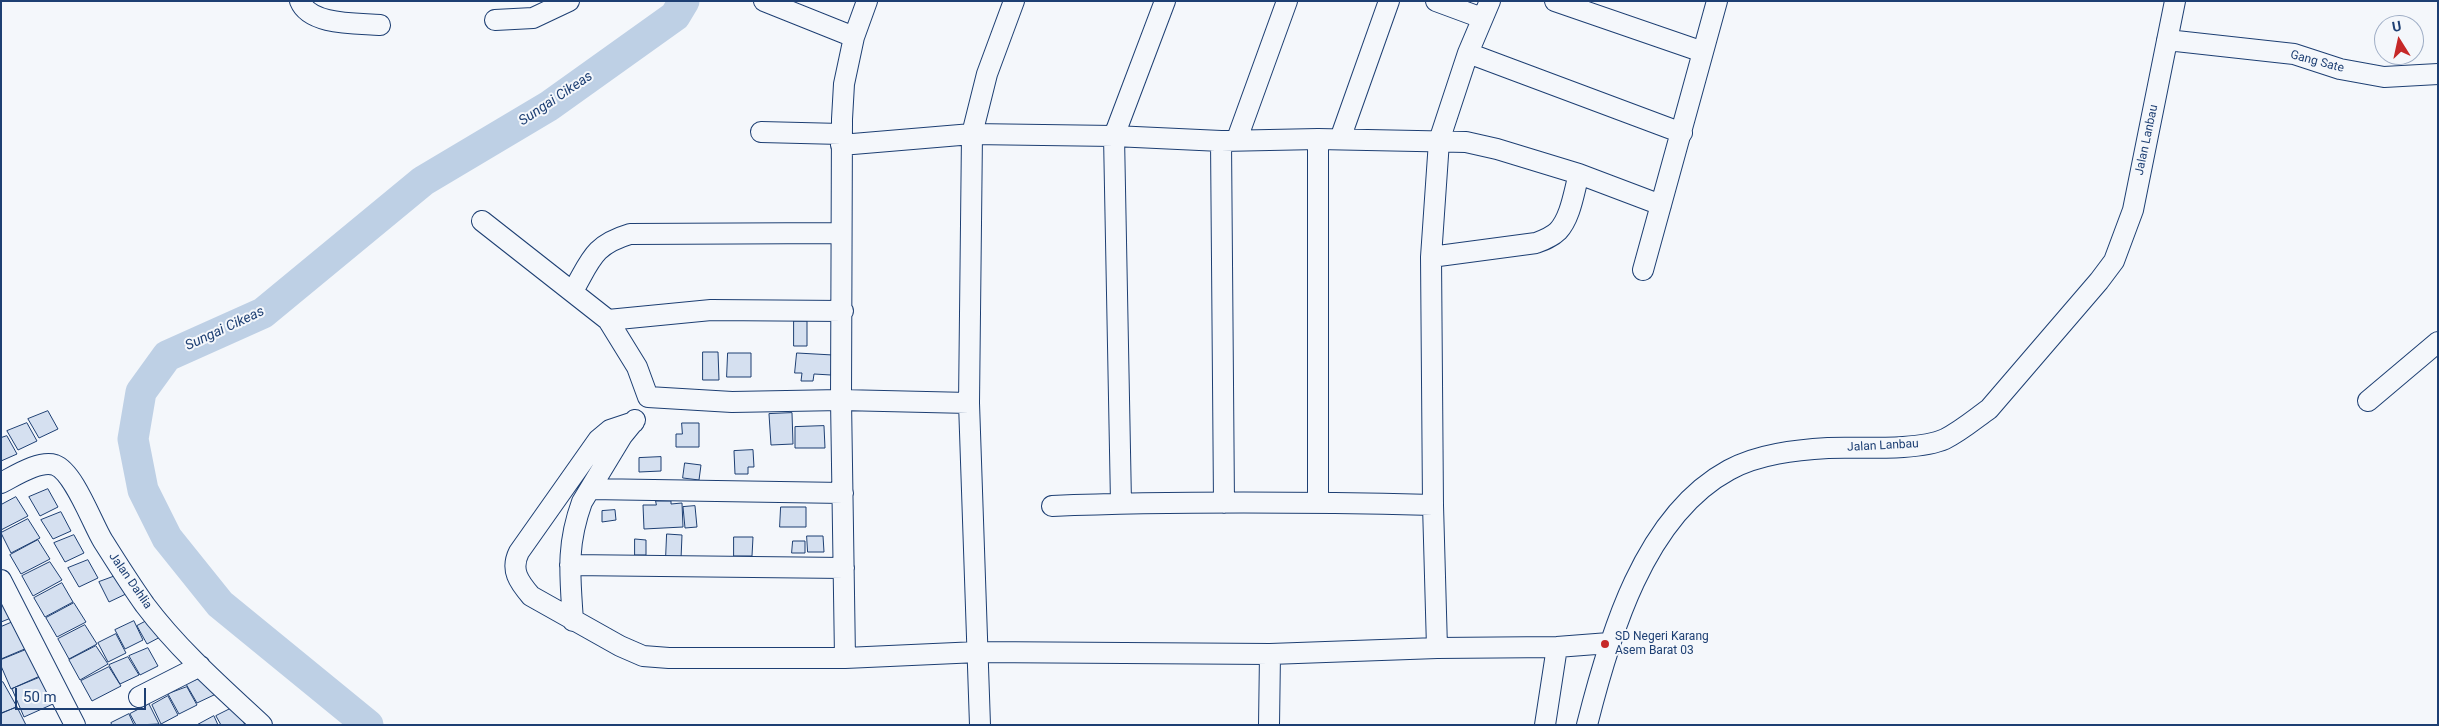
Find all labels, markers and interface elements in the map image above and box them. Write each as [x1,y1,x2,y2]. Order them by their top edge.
north arrow [2374,15,2424,65]
text: U [2391,18,2402,35]
street label: Gang Sate [2289,48,2345,76]
water label: Sungai Cikeas [516,68,596,130]
street label: Jalan Lanbau [2133,103,2161,177]
water label: Sungai Cikeas [183,303,267,355]
street label: Jalan Lanbau [1847,437,1919,455]
street label: Jalan Dahlia [105,550,155,612]
place label: SD Negeri Karang Asem Barat 03 [1615,630,1709,658]
marker: SD Negeri Karang Asem Barat 03 [1599,638,1611,650]
scale bar [18,678,149,710]
text: 50 m [23,688,57,706]

